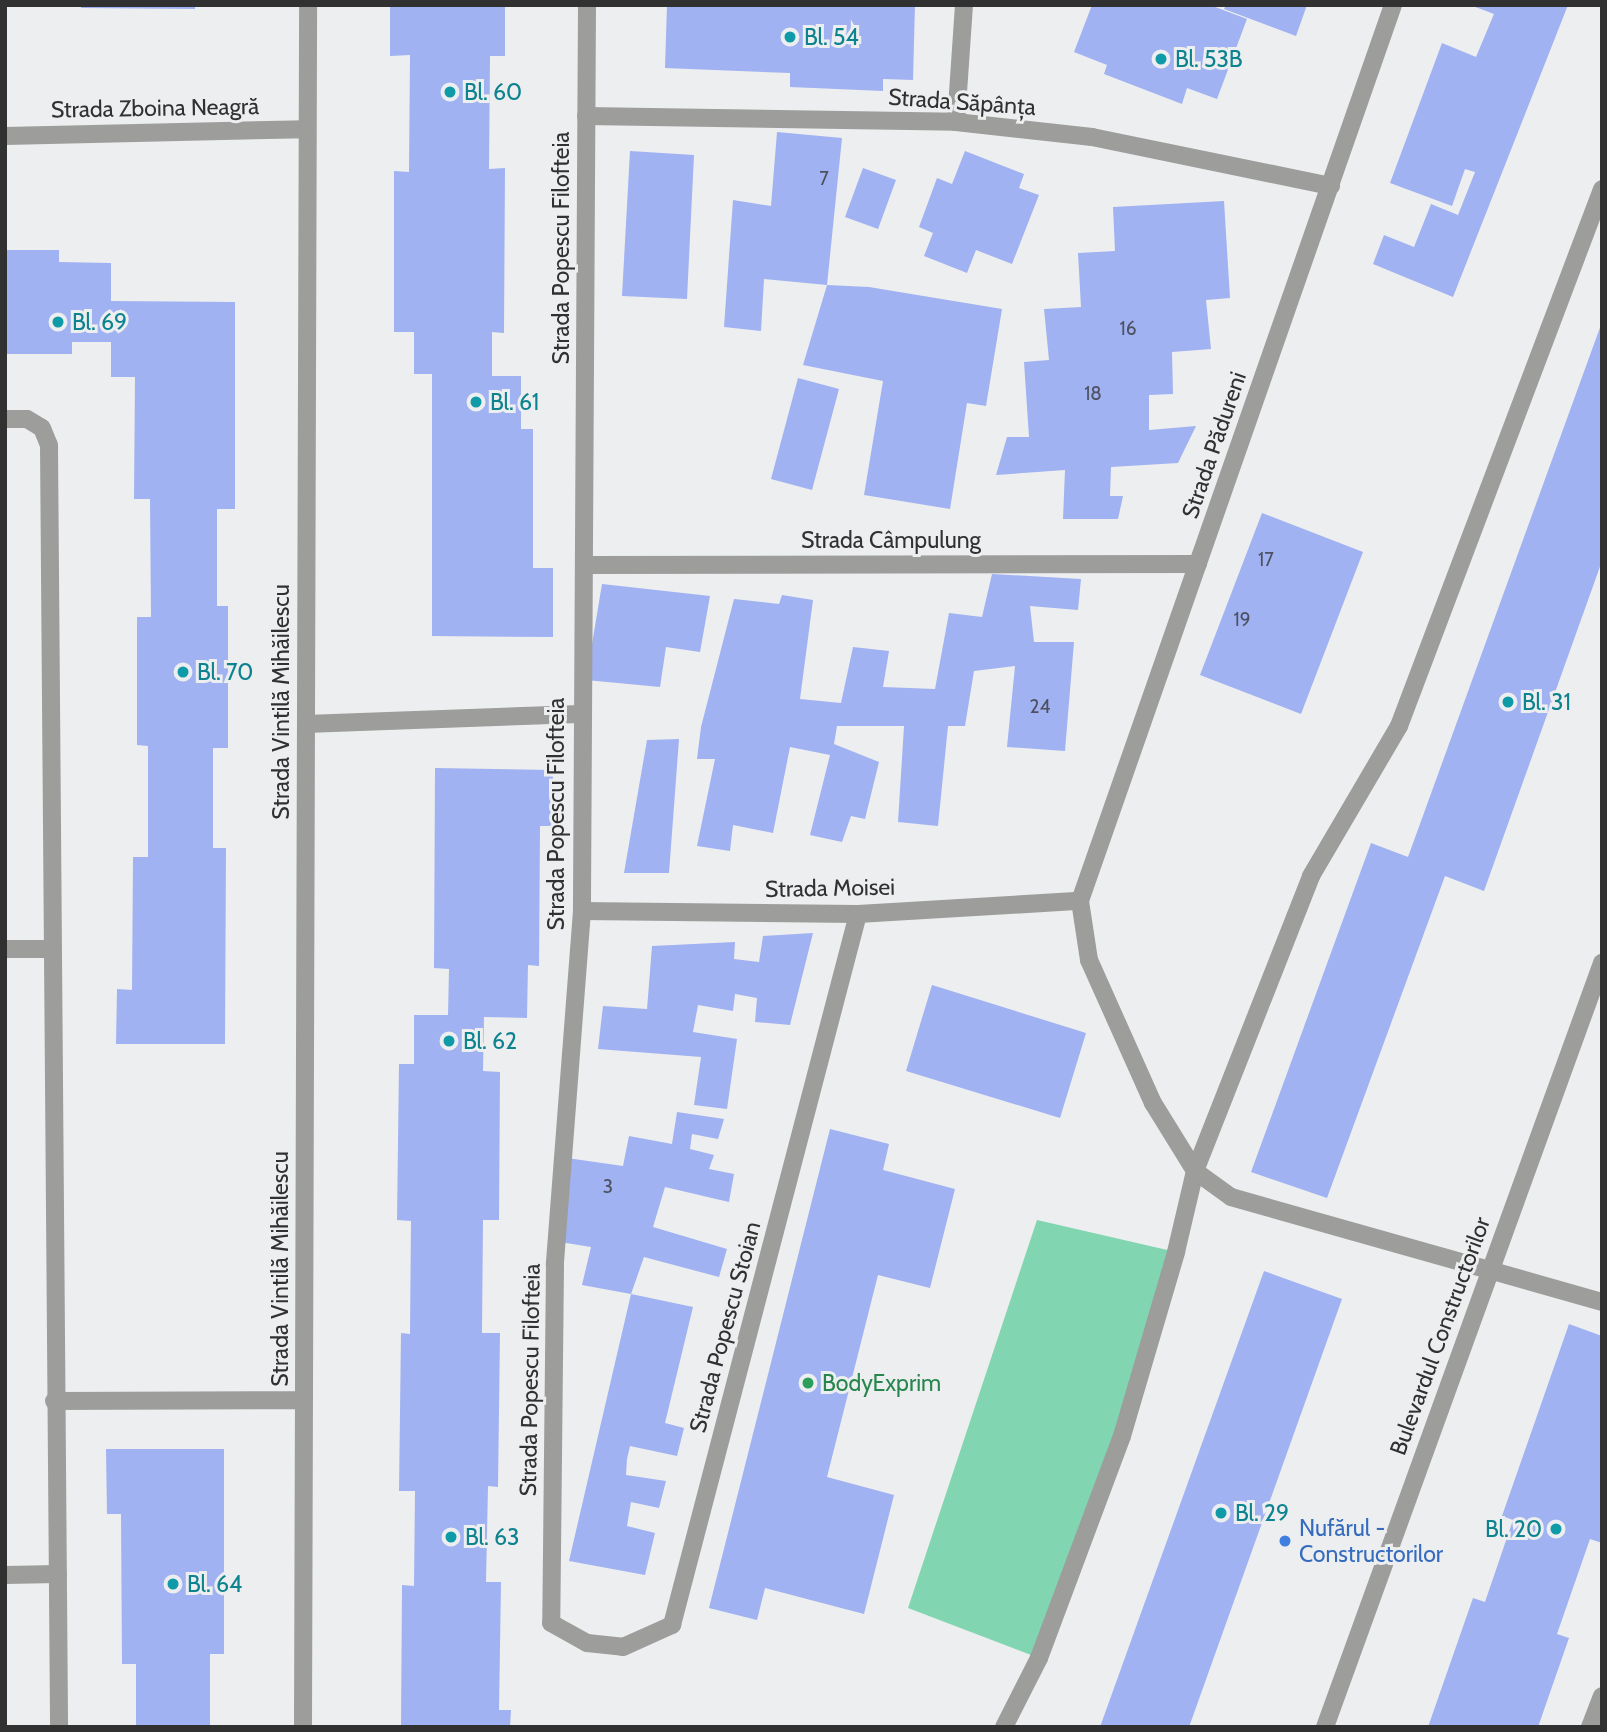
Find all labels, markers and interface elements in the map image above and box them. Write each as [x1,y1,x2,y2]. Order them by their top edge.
place label: Bl. 54 [804,23,859,51]
marker: Bl. 54 [782,29,798,45]
place label: Bl. 53B [1175,45,1243,73]
marker: Bl. 53B [1153,51,1169,67]
place label: Bl. 60 [464,78,522,106]
street label: Strada Săpânța [887,83,1037,121]
marker: Bl. 60 [442,84,458,100]
street label: Strada Zboina Neagră [51,92,259,124]
street label: Strada Popescu Filofteia [547,132,575,364]
house number: 7 [819,168,829,190]
place label: Bl. 69 [72,308,127,336]
marker: Bl. 69 [50,314,66,330]
house number: 16 [1120,318,1136,340]
street label: Strada Pădureni [1176,368,1252,522]
house number: 18 [1084,383,1102,405]
place label: Bl. 61 [490,388,539,416]
marker: Bl. 61 [468,394,484,410]
street label: Strada Câmpulung [801,526,981,554]
house number: 17 [1258,549,1274,571]
street label: Strada Vintilă Mihăilescu [267,584,295,820]
house number: 19 [1234,609,1250,631]
place label: Bl. 70 [197,658,253,686]
marker: Bl. 70 [175,664,191,680]
place label: Bl. 31 [1522,688,1571,716]
marker: Bl. 31 [1500,694,1516,710]
house number: 24 [1030,696,1050,718]
street label: Strada Popescu Filofteia [542,698,570,930]
street label: Strada Moisei [765,873,895,903]
place label: Bl. 62 [463,1027,517,1055]
marker: Bl. 62 [441,1033,457,1049]
street label: Strada Vintilă Mihăilescu [266,1151,294,1387]
house number: 3 [603,1176,613,1198]
street label: Bulevardul Constructorilor [1384,1213,1496,1459]
street label: Strada Popescu Stoian [684,1218,766,1436]
street label: Strada Popescu Filofteia [514,1263,546,1497]
place label: BodyExprim [822,1369,941,1397]
marker: BodyExprim [800,1375,816,1391]
place label: Bl. 29 [1235,1499,1289,1527]
marker: Bl. 29 [1213,1505,1229,1521]
place label: Nufărul - Constructorilor [1299,1514,1443,1568]
place label: Bl. 20 [1485,1515,1542,1543]
marker: Bl. 20 [1548,1521,1564,1537]
place label: Bl. 63 [465,1523,519,1551]
marker: Bl. 63 [443,1529,459,1545]
marker: Nufărul - Constructorilor [1277,1533,1293,1549]
place label: Bl. 64 [187,1570,242,1598]
marker: Bl. 64 [165,1576,181,1592]

